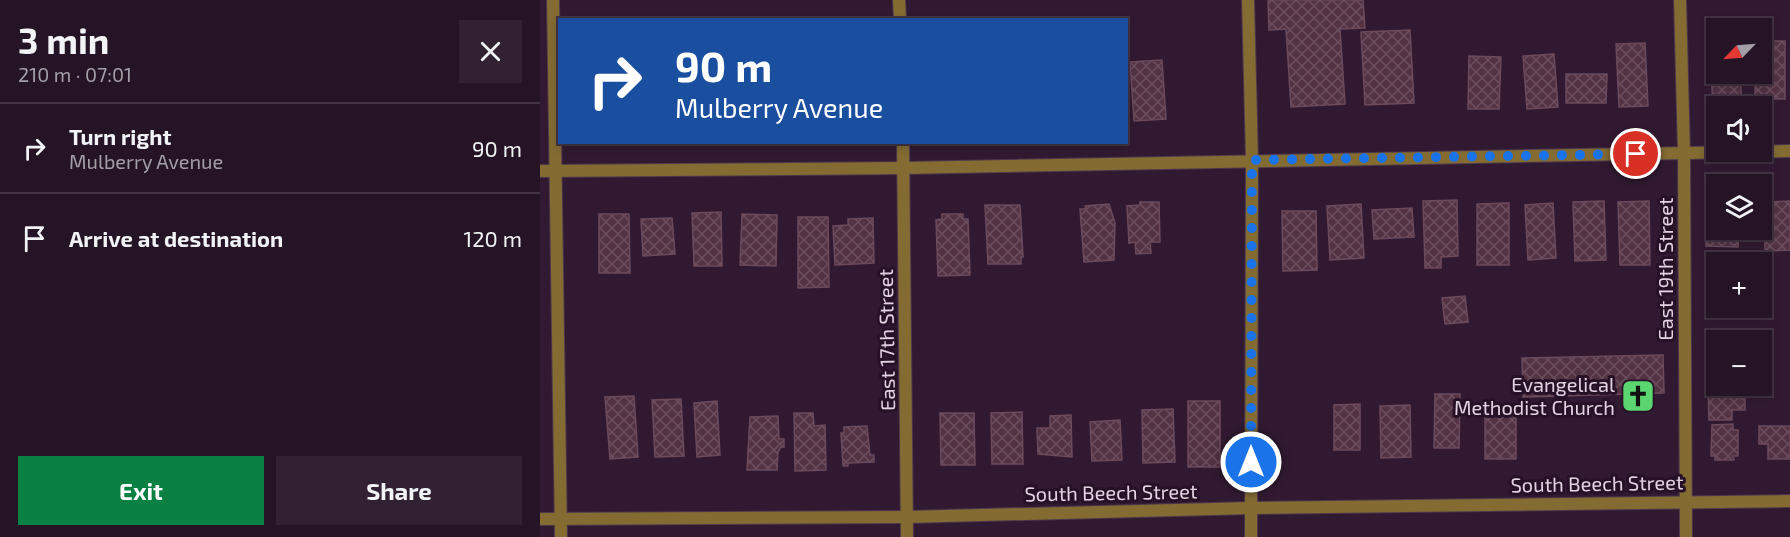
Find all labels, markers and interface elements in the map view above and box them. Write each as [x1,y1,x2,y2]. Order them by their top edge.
text: 3 min [18,18,109,61]
north arrow [1706,18,1772,84]
map controls [1706,18,1772,396]
button: close [459,20,522,83]
text: 90 m [675,40,772,90]
icon: right [576,42,654,120]
text: 210 m · 07:01 [18,62,132,86]
text: Mulberry Avenue [675,91,883,123]
button: sound [1706,96,1772,162]
text: Turn right [69,123,171,149]
pin [1610,128,1661,179]
icon: right [18,132,51,165]
text: 90 m [472,135,522,161]
icon: arrive [1619,137,1652,170]
text: Mulberry Avenue [69,149,223,173]
button: layers [1706,174,1772,240]
street label: East 19th Street [1653,197,1677,341]
icon: arrive [18,222,51,255]
text: Arrive at destination [69,225,283,251]
text: 120 m [463,225,522,251]
button: + [1706,252,1772,318]
street label: East 17th Street [873,268,899,411]
button: − [1706,330,1772,396]
place label: Evangelical Methodist Church [1454,372,1615,419]
church icon: Evangelical Methodist Church [1620,378,1656,414]
position arrow [1219,430,1283,494]
button: Exit [18,456,264,525]
button: Share [276,456,522,525]
street label: South Beech Street [1510,469,1684,497]
street label: South Beech Street [1024,478,1198,506]

